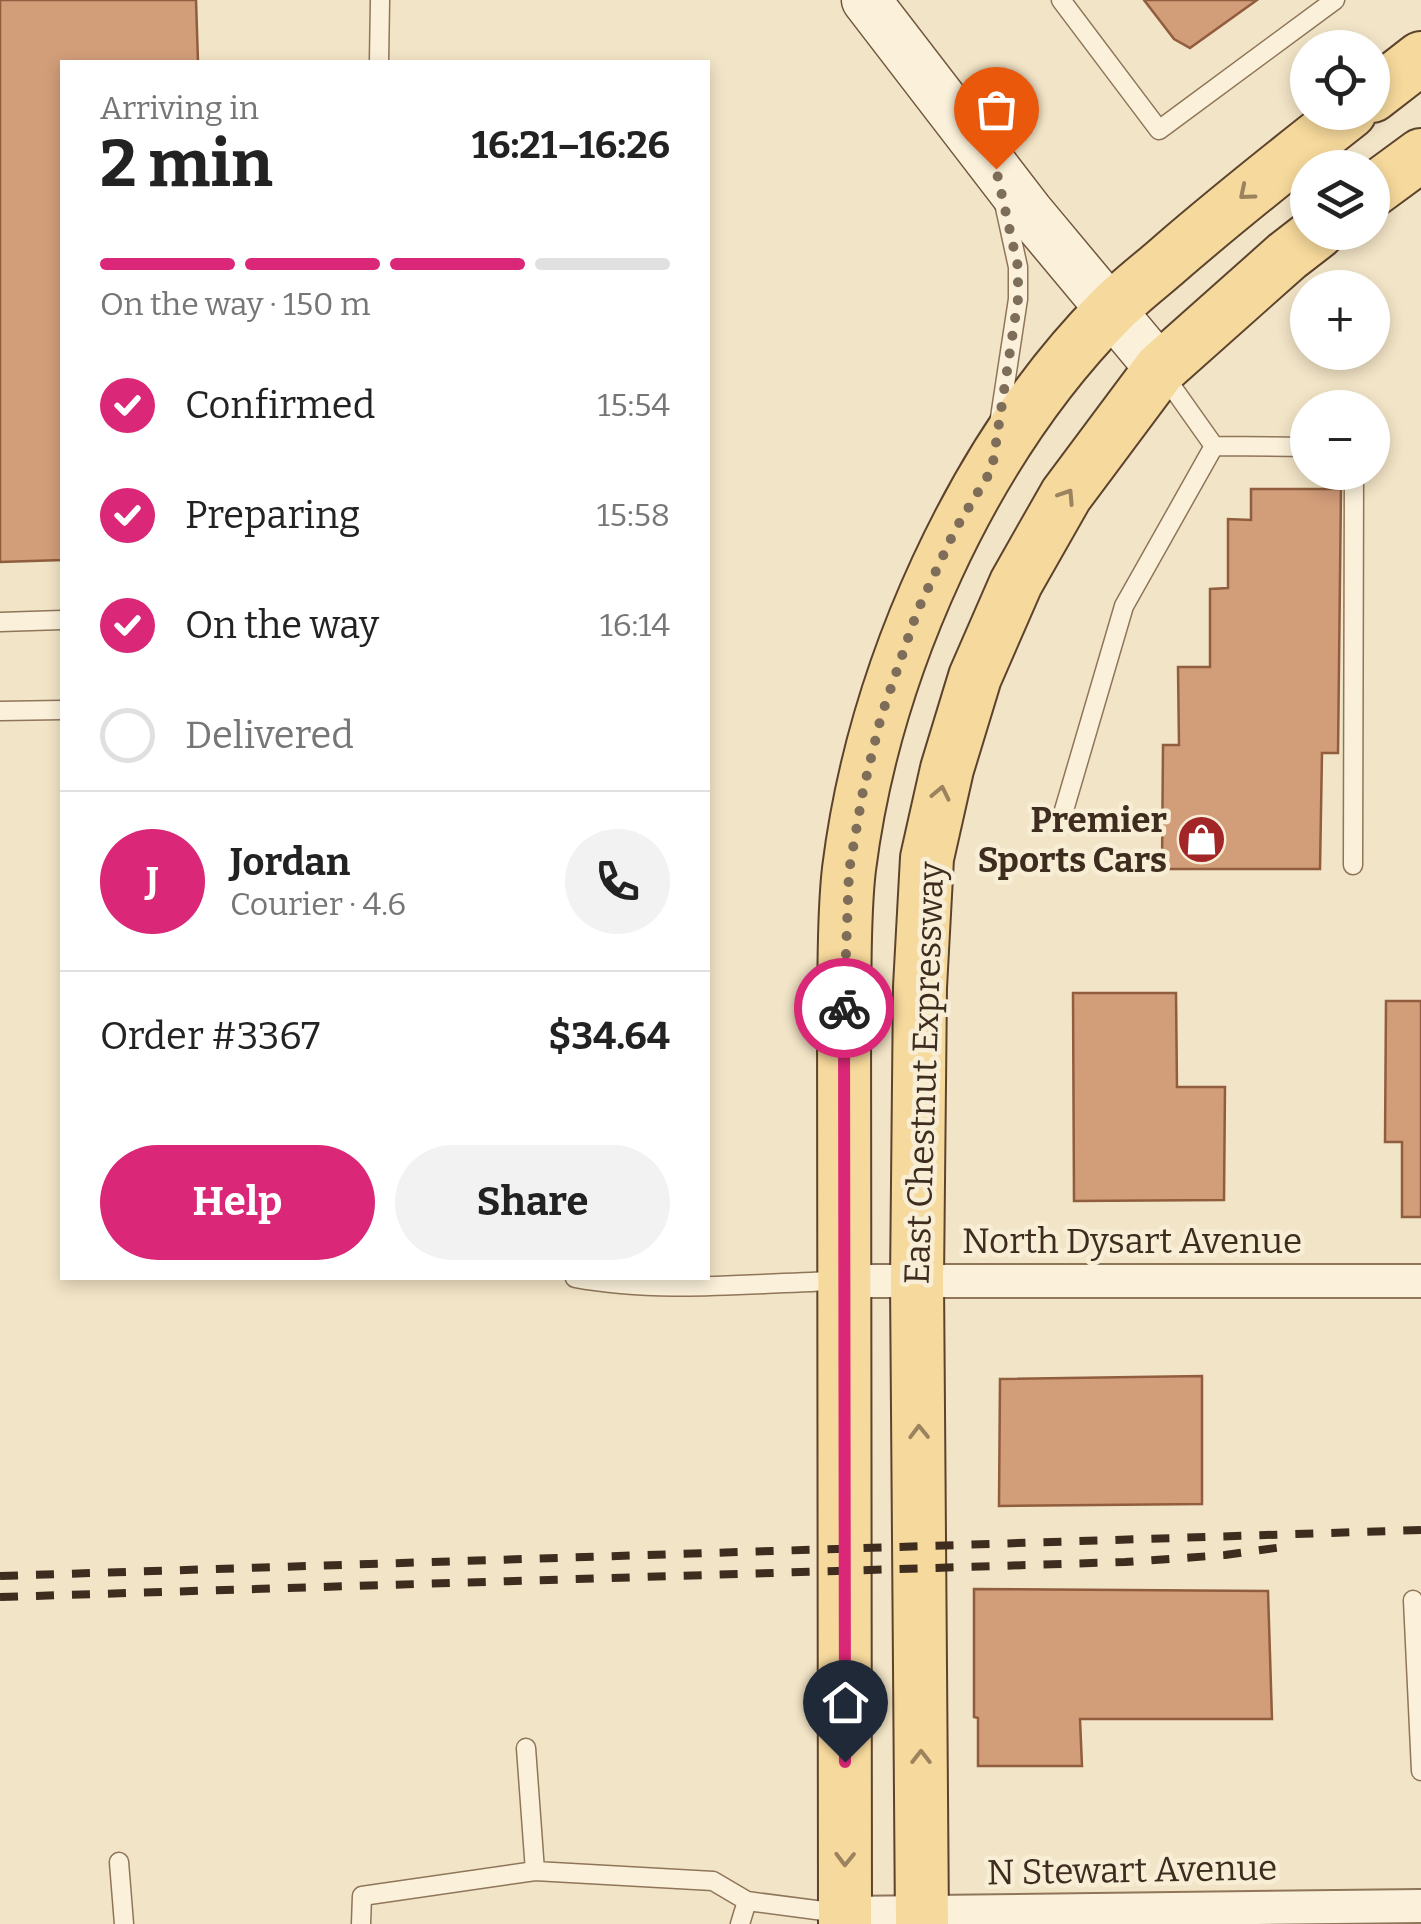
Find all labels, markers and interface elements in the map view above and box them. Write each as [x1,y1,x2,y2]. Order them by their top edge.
map controls [1290,30,1390,490]
button: locate [1290,30,1390,130]
pin [954,67,1039,170]
icon: bag [969,82,1024,137]
text: Arriving in [100,89,259,127]
text: 16:21–16:26 [472,122,670,168]
text: 2 min [100,125,273,203]
button: layers [1290,150,1390,250]
one-way arrow [1239,182,1257,200]
button: + [1290,270,1390,370]
text: On the way · 150 m [100,285,371,323]
icon: check [100,378,155,433]
text: Confirmed [185,382,375,428]
text: 15:54 [597,386,670,424]
button: − [1290,390,1390,490]
icon: check [100,488,155,543]
one-way arrow [1055,488,1073,507]
text: Preparing [185,492,360,538]
text: 15:58 [597,496,670,534]
icon: check [100,598,155,653]
text: On the way [185,602,379,648]
text: 16:14 [600,606,670,644]
text: Delivered [185,712,354,758]
one-way arrow [929,785,950,802]
place label: Premier Sports Cars [977,799,1167,881]
shop icon: Premier Sports Cars [1176,814,1228,866]
button: phone [565,829,670,934]
text: Jordan [230,839,350,885]
text: J [146,858,159,904]
street label: East Chestnut Expressway [896,860,952,1285]
text: Courier · 4.6 [230,885,406,923]
courier [794,958,894,1058]
icon: bike [817,981,872,1036]
text: Order #3367 [100,1013,320,1059]
text: $34.64 [548,1013,670,1059]
button: Help [100,1145,375,1260]
button: Share [395,1145,670,1260]
street label: North Dysart Avenue [962,1220,1302,1262]
one-way arrow [908,1423,930,1438]
pin [803,1660,888,1763]
icon: home [818,1675,873,1730]
one-way arrow [910,1748,932,1764]
street label: N Stewart Avenue [986,1846,1278,1894]
one-way arrow [835,1851,856,1867]

